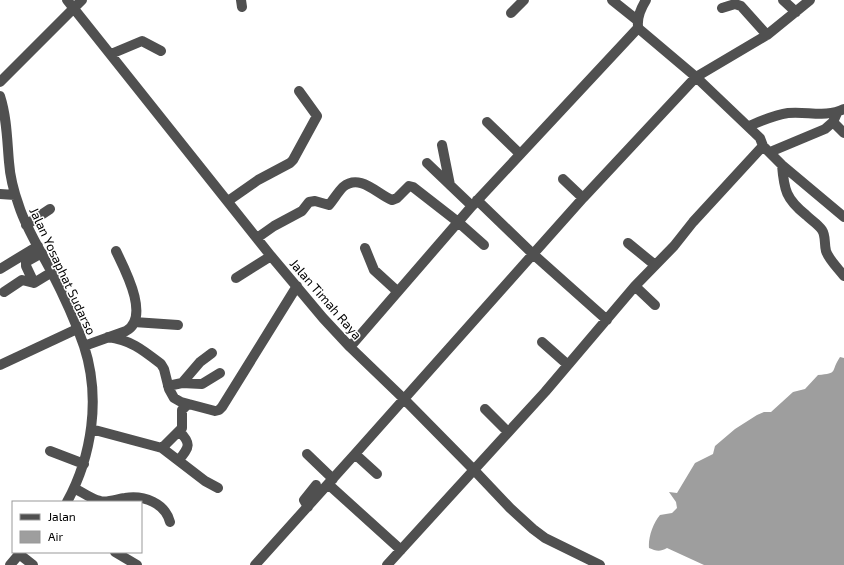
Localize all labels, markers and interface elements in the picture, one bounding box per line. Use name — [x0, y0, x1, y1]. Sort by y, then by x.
street label: Jalan Yosaphat Sudarso — [26, 205, 100, 337]
street label: Jalan Timah Raya — [287, 255, 365, 343]
legend — [12, 501, 142, 553]
text: Jalan — [48, 509, 76, 523]
text: Air — [48, 529, 63, 543]

